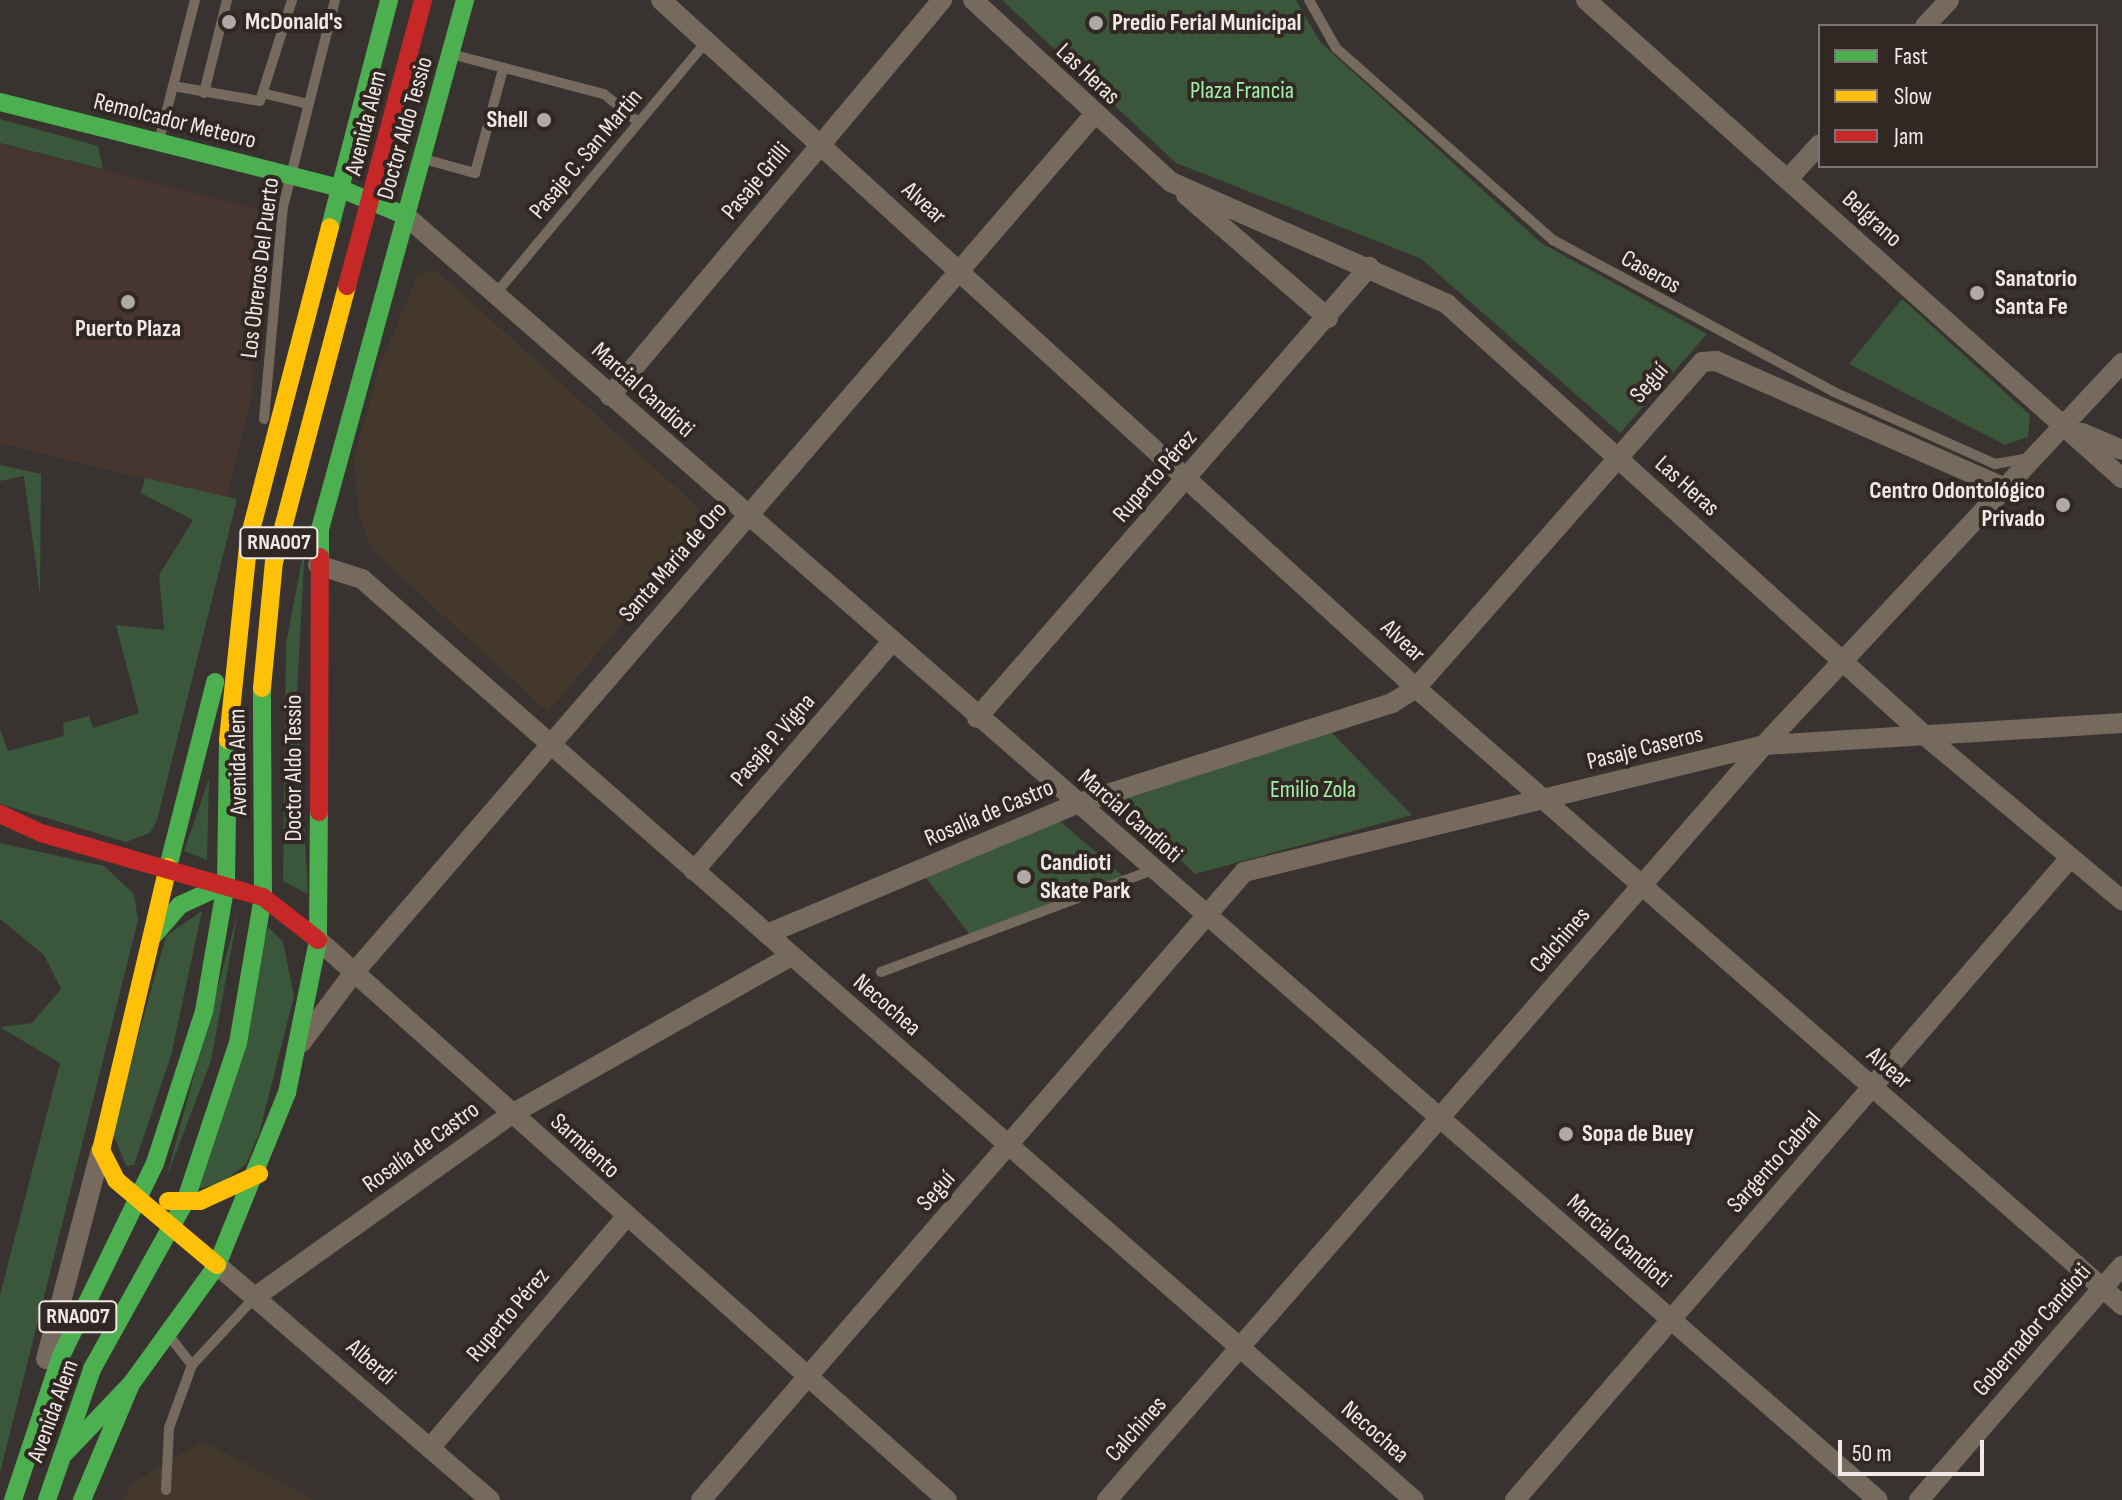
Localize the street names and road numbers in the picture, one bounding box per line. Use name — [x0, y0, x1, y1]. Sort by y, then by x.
street label: Las Heras — [1050, 37, 1126, 111]
street label: Doctor Aldo Tessio — [371, 53, 439, 203]
street label: Avenida Alem — [339, 68, 393, 178]
street label: Pasaje C. San Martin — [523, 83, 649, 225]
street label: Remolcador Meteoro — [91, 87, 259, 155]
street label: Pasaje Grilli — [715, 137, 797, 225]
street label: Los Obreros Del Puerto — [235, 176, 285, 360]
street label: Alvear — [896, 176, 952, 230]
street label: Belgrano — [1836, 185, 1908, 253]
street label: Caseros — [1616, 244, 1686, 300]
street label: Marcial Candioti — [586, 336, 700, 444]
street label: Seguí — [1624, 357, 1674, 409]
street label: Ruperto Pérez — [1107, 424, 1203, 528]
street label: Las Heras — [1649, 450, 1725, 522]
street label: Santa Maria de Oro — [613, 496, 733, 628]
road number: RNA007 — [239, 525, 319, 561]
street label: Alvear — [1375, 613, 1431, 669]
street label: Pasaje P. Vigna — [725, 688, 821, 792]
street label: Doctor Aldo Tessio — [280, 694, 308, 842]
street label: Avenida Alem — [223, 708, 253, 816]
street label: Pasaje Caseros — [1584, 720, 1706, 776]
street label: Marcial Candioti — [1072, 763, 1188, 869]
street label: Rosalía de Castro — [920, 773, 1058, 853]
street label: Calchines — [1524, 901, 1596, 979]
street label: Necochea — [847, 968, 927, 1042]
street label: Alvear — [1861, 1041, 1917, 1095]
street label: Rosalía de Castro — [357, 1095, 485, 1199]
street label: Sargento Cabral — [1721, 1105, 1827, 1219]
street label: Sarmiento — [544, 1107, 626, 1185]
street label: Seguí — [911, 1165, 961, 1217]
street label: Marcial Candioti — [1561, 1188, 1677, 1294]
street label: Gobernador Candioti — [1967, 1258, 2097, 1402]
street label: Ruperto Pérez — [461, 1262, 555, 1368]
road number: RNA007 — [38, 1299, 118, 1335]
street label: Alberdi — [341, 1333, 401, 1391]
street label: Avenida Alem — [21, 1356, 85, 1466]
street label: Calchines — [1099, 1390, 1173, 1468]
street label: Necochea — [1335, 1395, 1415, 1469]

